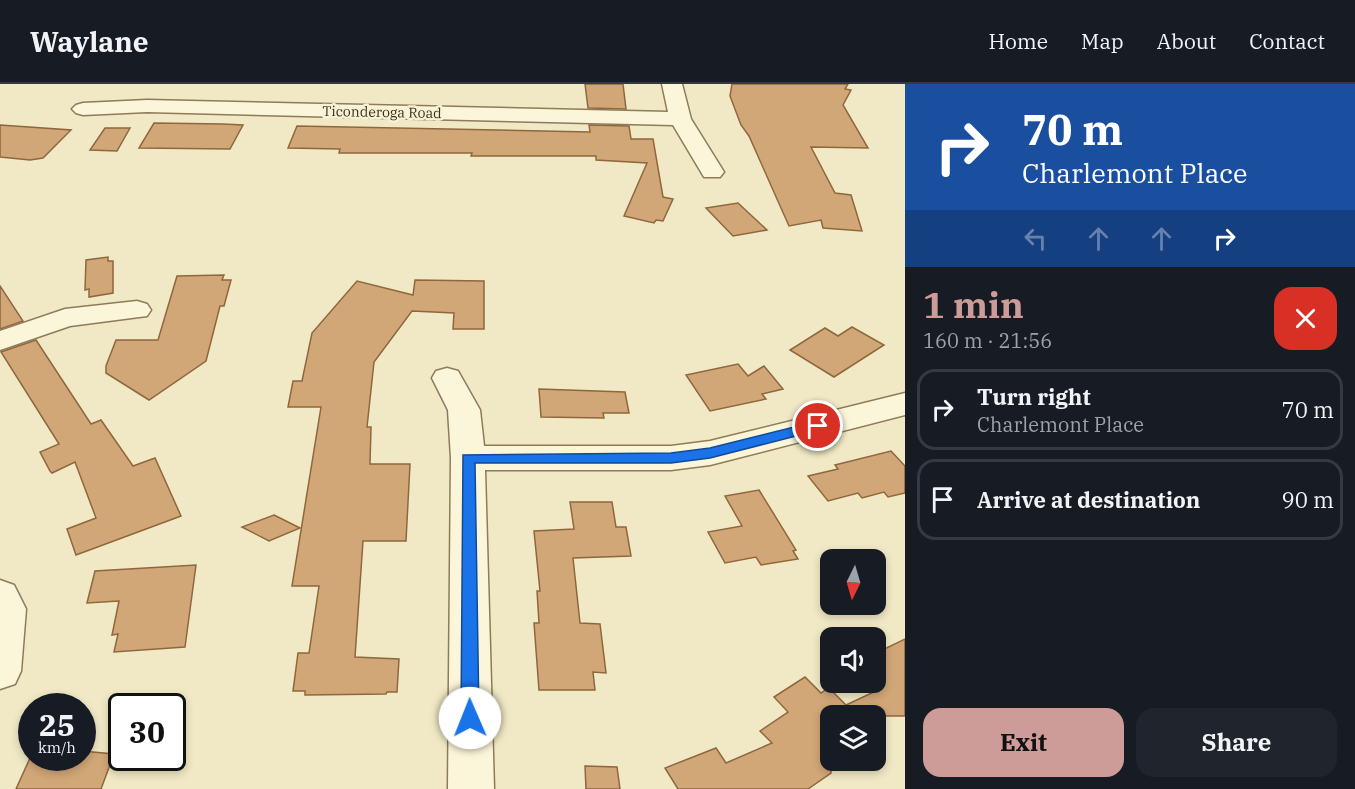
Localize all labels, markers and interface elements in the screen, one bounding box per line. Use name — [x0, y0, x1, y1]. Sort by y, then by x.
text: Waylane — [30, 23, 149, 60]
text: Home — [988, 27, 1048, 55]
text: Map — [1081, 27, 1124, 55]
text: About — [1157, 27, 1216, 55]
text: Contact — [1249, 27, 1325, 55]
street label: Ticonderoga Road — [322, 102, 442, 122]
text: 70 m — [1022, 102, 1123, 157]
icon: right — [923, 108, 1001, 186]
text: Charlemont Place — [1022, 155, 1248, 190]
icon: left — [1019, 222, 1052, 255]
icon: ahead — [1082, 222, 1115, 255]
icon: ahead — [1145, 222, 1178, 255]
icon: right — [1208, 222, 1241, 255]
text: 1 min — [923, 281, 1024, 328]
button: close — [1274, 287, 1337, 350]
text: 160 m · 21:56 — [923, 327, 1052, 354]
text: Turn right — [977, 382, 1091, 411]
icon: right — [926, 393, 959, 426]
text: 70 m — [1282, 395, 1334, 424]
pin — [792, 400, 843, 451]
icon: arrive — [801, 409, 834, 442]
text: Charlemont Place — [977, 411, 1144, 438]
icon: arrive — [926, 483, 959, 516]
text: Arrive at destination — [977, 485, 1200, 514]
text: 90 m — [1282, 485, 1334, 514]
north arrow — [820, 549, 886, 615]
map controls — [820, 549, 886, 771]
button: sound — [820, 627, 886, 693]
position arrow — [438, 686, 502, 750]
speed limit sign: 30 — [108, 693, 186, 771]
text: 25 — [39, 705, 75, 744]
button: layers — [820, 705, 886, 771]
button: Exit — [923, 708, 1124, 777]
button: Share — [1136, 708, 1337, 777]
text: km/h — [38, 738, 76, 757]

